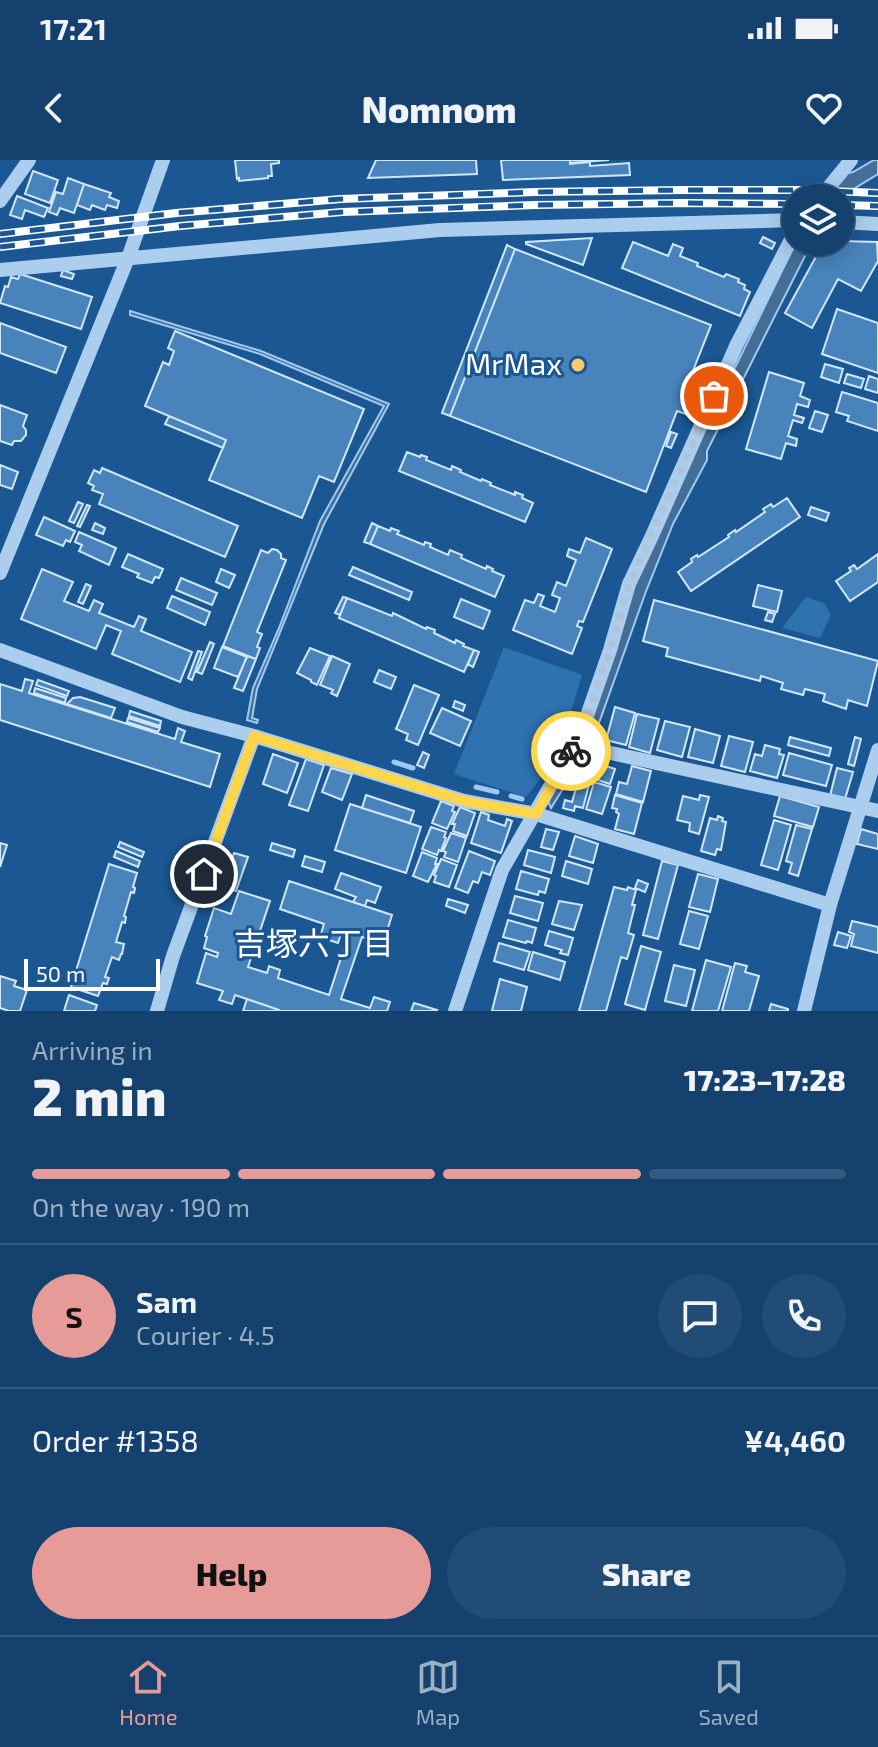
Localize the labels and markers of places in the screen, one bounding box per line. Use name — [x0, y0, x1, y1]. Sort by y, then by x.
place label: MrMax — [465, 345, 562, 381]
marker: MrMax — [569, 356, 587, 374]
pin — [680, 362, 748, 430]
pin — [170, 840, 238, 908]

